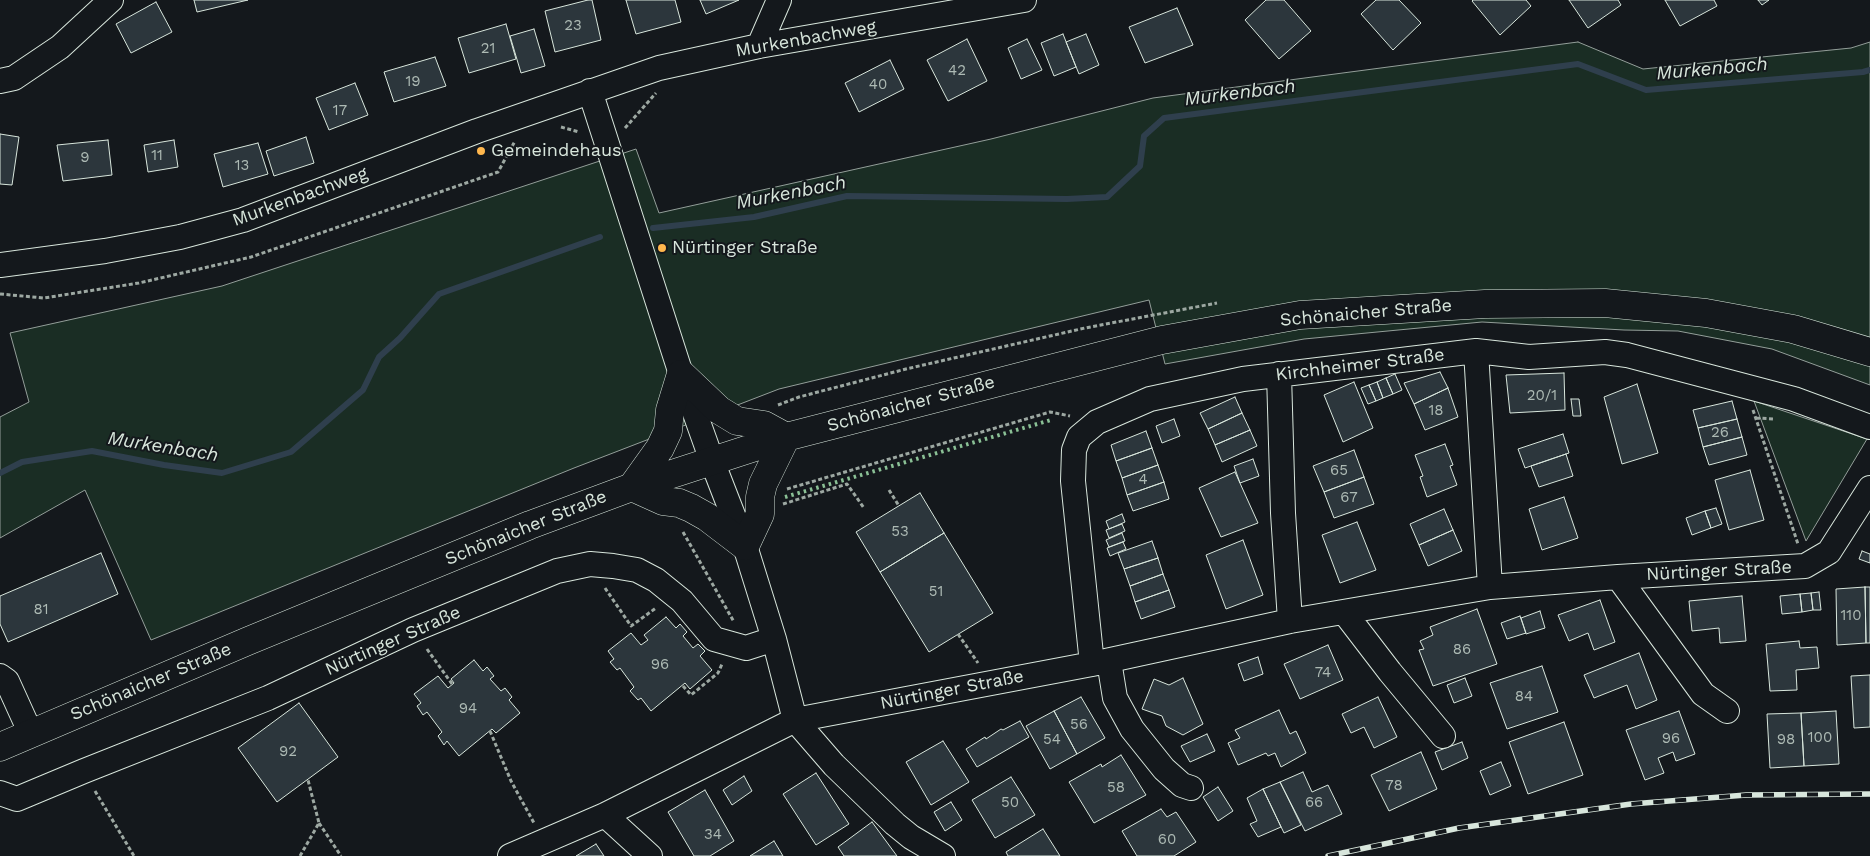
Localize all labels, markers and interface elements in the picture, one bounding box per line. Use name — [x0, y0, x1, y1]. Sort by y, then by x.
street label: Murkenbachweg — [734, 16, 878, 62]
house number: 23 — [564, 17, 582, 35]
house number: 21 — [481, 40, 495, 58]
water label: Murkenbach — [1655, 53, 1769, 85]
house number: 42 — [948, 62, 966, 80]
house number: 19 — [405, 73, 421, 91]
water label: Murkenbach — [1183, 75, 1297, 111]
house number: 40 — [869, 76, 887, 94]
house number: 17 — [333, 102, 347, 120]
place label: Gemeindehaus — [491, 140, 621, 162]
marker: Gemeindehaus — [475, 145, 487, 157]
house number: 11 — [151, 147, 163, 165]
house number: 9 — [80, 149, 90, 167]
house number: 13 — [235, 157, 249, 175]
street label: Murkenbachweg — [229, 163, 371, 231]
water label: Murkenbach — [734, 171, 848, 215]
place label: Nürtinger Straße — [672, 237, 818, 259]
marker: Nürtinger Straße — [656, 242, 668, 254]
street label: Schönaicher Straße — [1279, 295, 1453, 331]
street label: Kirchheimer Straße — [1274, 344, 1446, 386]
street label: Schönaicher Straße — [825, 371, 997, 437]
house number: 20/1 — [1527, 387, 1557, 405]
house number: 18 — [1428, 402, 1444, 420]
house number: 26 — [1711, 424, 1729, 442]
water label: Murkenbach — [106, 427, 220, 467]
house number: 65 — [1330, 462, 1348, 480]
house number: 4 — [1138, 471, 1148, 489]
street label: Schönaicher Straße — [442, 486, 610, 570]
house number: 67 — [1340, 489, 1358, 507]
house number: 53 — [891, 523, 909, 541]
street label: Nürtinger Straße — [1646, 556, 1792, 586]
house number: 51 — [929, 583, 943, 601]
house number: 81 — [33, 601, 49, 619]
street label: Nürtinger Straße — [322, 601, 464, 681]
house number: 110 — [1840, 607, 1862, 625]
street label: Schönaicher Straße — [67, 638, 235, 726]
house number: 86 — [1453, 641, 1471, 659]
house number: 96 — [651, 656, 669, 674]
house number: 74 — [1315, 664, 1331, 682]
street label: Nürtinger Straße — [878, 665, 1026, 715]
house number: 84 — [1515, 688, 1533, 706]
house number: 94 — [459, 700, 477, 718]
house number: 56 — [1070, 716, 1088, 734]
house number: 100 — [1808, 729, 1832, 747]
house number: 96 — [1662, 730, 1680, 748]
house number: 54 — [1043, 731, 1061, 749]
house number: 98 — [1777, 731, 1795, 749]
house number: 92 — [279, 743, 297, 761]
house number: 78 — [1385, 777, 1403, 795]
house number: 58 — [1107, 779, 1125, 797]
house number: 50 — [1001, 794, 1019, 812]
house number: 66 — [1305, 794, 1323, 812]
house number: 34 — [704, 826, 722, 844]
house number: 60 — [1158, 831, 1176, 849]

